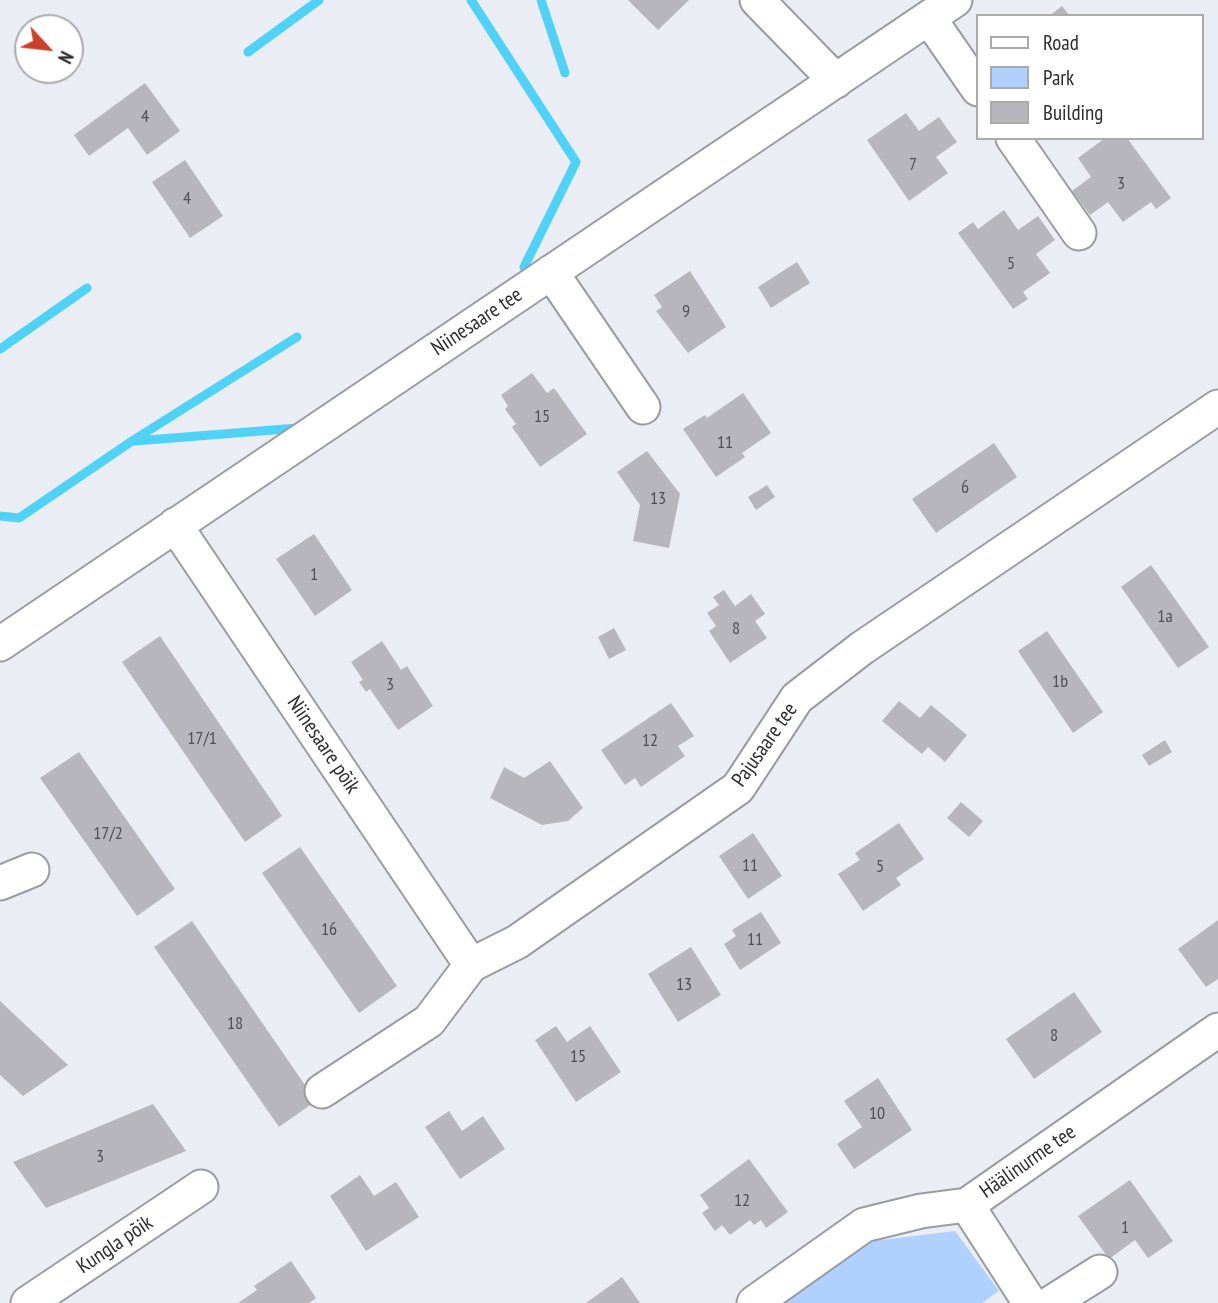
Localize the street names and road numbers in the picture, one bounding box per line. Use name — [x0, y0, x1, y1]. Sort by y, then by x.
street label: Niinesaare tee — [427, 283, 527, 361]
street label: Niinesaare põik — [281, 692, 365, 798]
street label: Pajusaare tee — [727, 698, 803, 792]
street label: Häälinurme tee — [975, 1120, 1081, 1204]
street label: Kungla põik — [72, 1211, 158, 1279]

